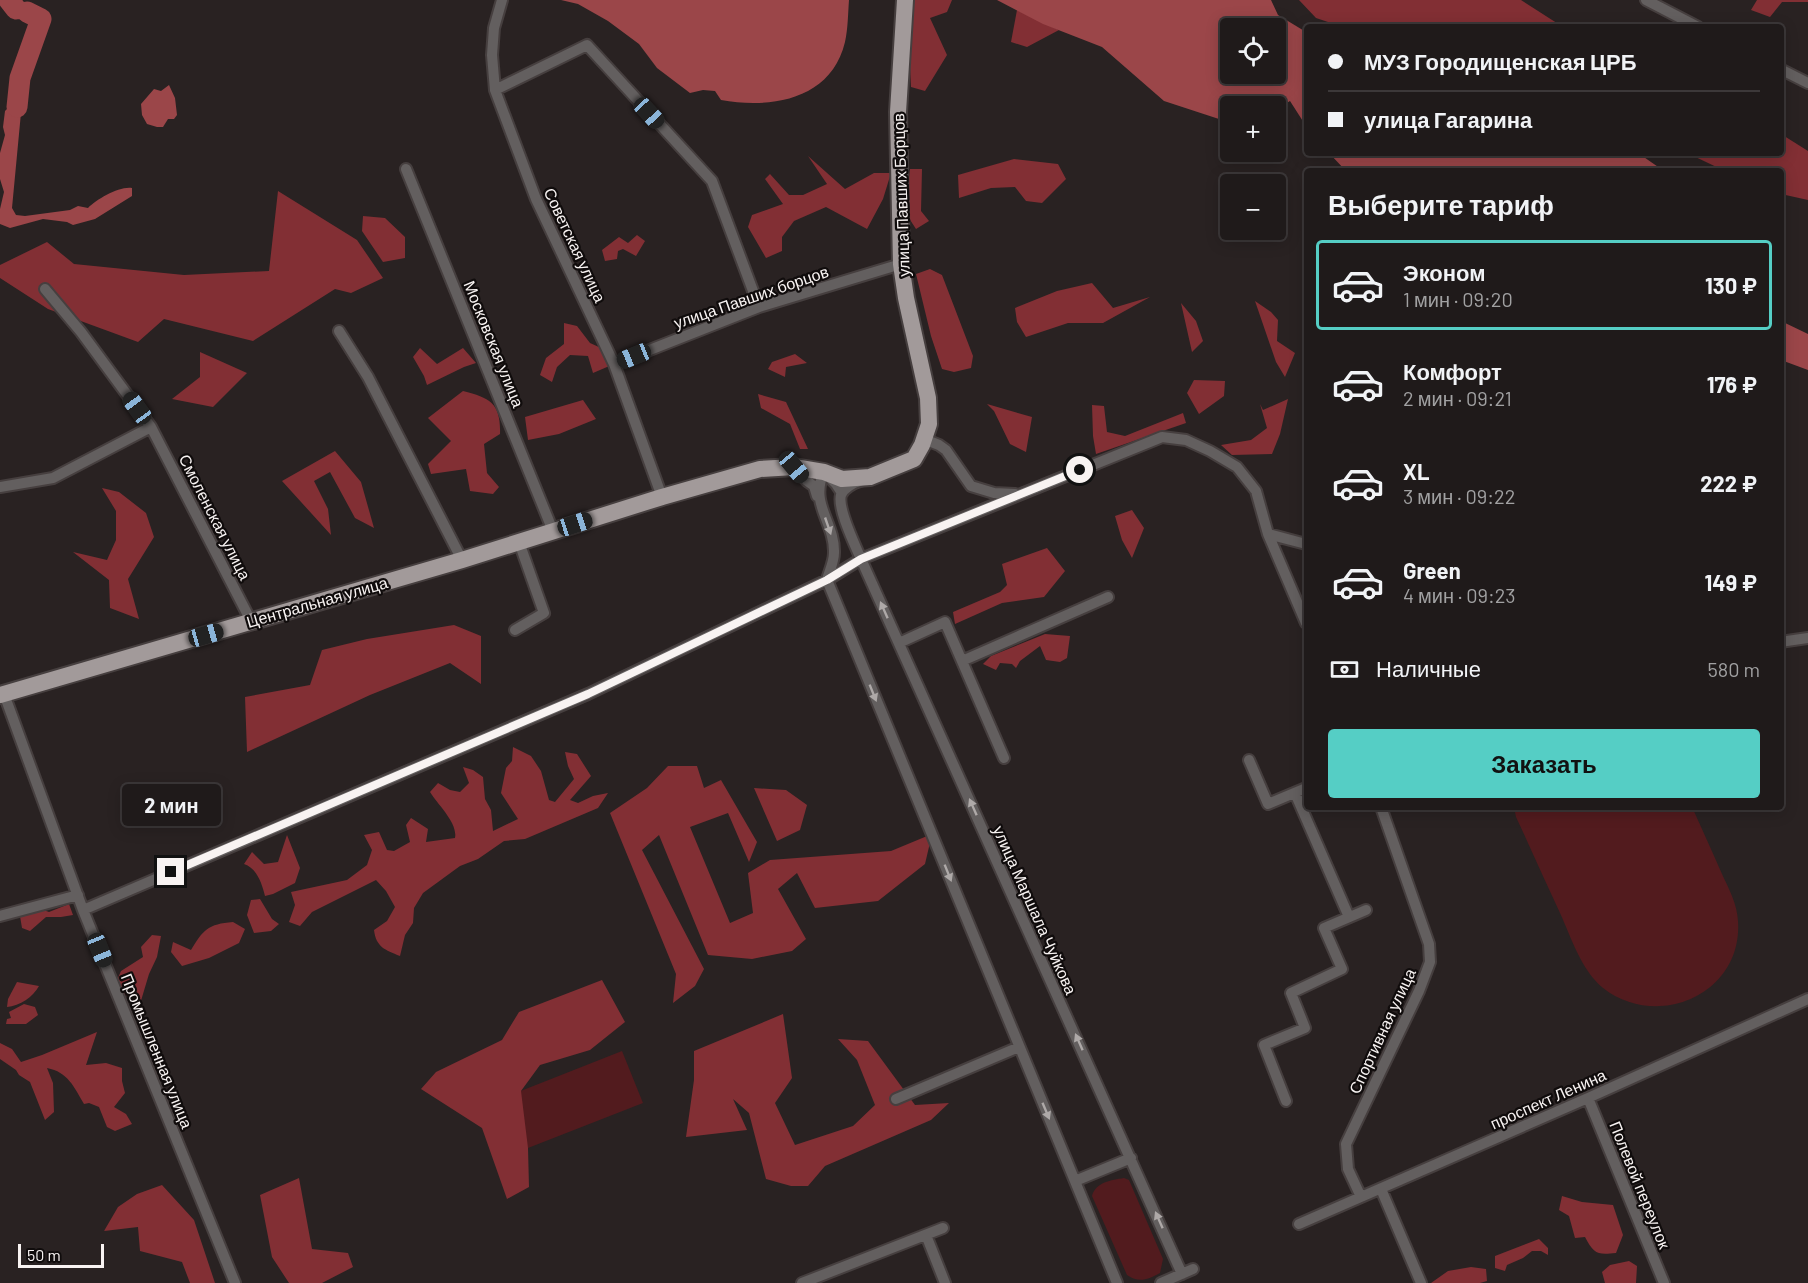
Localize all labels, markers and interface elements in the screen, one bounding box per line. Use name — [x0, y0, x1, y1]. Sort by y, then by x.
map controls — [1220, 18, 1286, 240]
button: locate — [1220, 18, 1286, 84]
text: МУЗ Городищенская ЦРБ — [1364, 48, 1636, 74]
car — [630, 94, 668, 132]
button: + — [1220, 96, 1286, 162]
text: улица Гагарина — [1364, 106, 1532, 132]
street label: улица Павших Борцов — [888, 113, 913, 277]
button: − — [1220, 174, 1286, 240]
street label: Советская улица — [541, 184, 610, 305]
text: Выберите тариф — [1328, 188, 1554, 220]
icon: car — [1331, 258, 1385, 312]
text: Эконом — [1403, 259, 1486, 285]
street label: улица Павших борцов — [671, 261, 831, 332]
text: 130 ₽ — [1705, 272, 1757, 298]
street label: Московская улица — [460, 278, 529, 410]
text: 1 мин · 09:20 — [1403, 287, 1513, 311]
car — [614, 341, 654, 371]
icon: car — [1331, 357, 1385, 411]
text: Комфорт — [1403, 358, 1502, 384]
text: 176 ₽ — [1707, 371, 1757, 397]
text: 2 мин · 09:21 — [1403, 386, 1512, 410]
car — [119, 388, 155, 428]
car — [776, 447, 812, 487]
street label: Смоленская улица — [176, 451, 255, 583]
route start — [1066, 456, 1093, 483]
icon: car — [1331, 456, 1385, 510]
text: XL — [1403, 458, 1429, 484]
text: 222 ₽ — [1700, 470, 1757, 496]
text: 3 мин · 09:22 — [1403, 484, 1515, 508]
car — [555, 510, 595, 538]
one-way arrow — [823, 517, 833, 535]
icon: car — [1331, 555, 1385, 609]
text: Green — [1403, 557, 1461, 583]
text: 149 ₽ — [1704, 569, 1757, 595]
street label: Центральная улица — [244, 572, 390, 631]
text: 4 мин · 09:23 — [1403, 583, 1516, 607]
one-way arrow — [879, 602, 888, 619]
car — [186, 621, 226, 649]
icon: cash — [1328, 653, 1361, 686]
text: Наличные — [1376, 655, 1481, 681]
text: 580 m — [1707, 657, 1760, 681]
one-way arrow — [868, 684, 878, 702]
button: Заказать — [1328, 729, 1760, 798]
callout: 2 мин — [122, 785, 220, 827]
text: 2 мин — [144, 793, 199, 817]
one-way arrow — [967, 798, 977, 816]
street label: улица Маршала Чуйкова — [990, 823, 1081, 997]
route end — [157, 858, 184, 885]
one-way arrow — [944, 864, 953, 882]
car — [85, 930, 115, 970]
street label: Спортивная улица — [1344, 965, 1419, 1096]
street label: Промышленная улица — [118, 971, 197, 1131]
one-way arrow — [1074, 1034, 1083, 1051]
street label: проспект Ленина — [1487, 1064, 1609, 1133]
one-way arrow — [1041, 1103, 1051, 1121]
street label: Полевой переулок — [1606, 1118, 1675, 1252]
one-way arrow — [1153, 1211, 1163, 1229]
scale bar — [18, 1241, 104, 1268]
text: 50 m — [27, 1245, 61, 1264]

